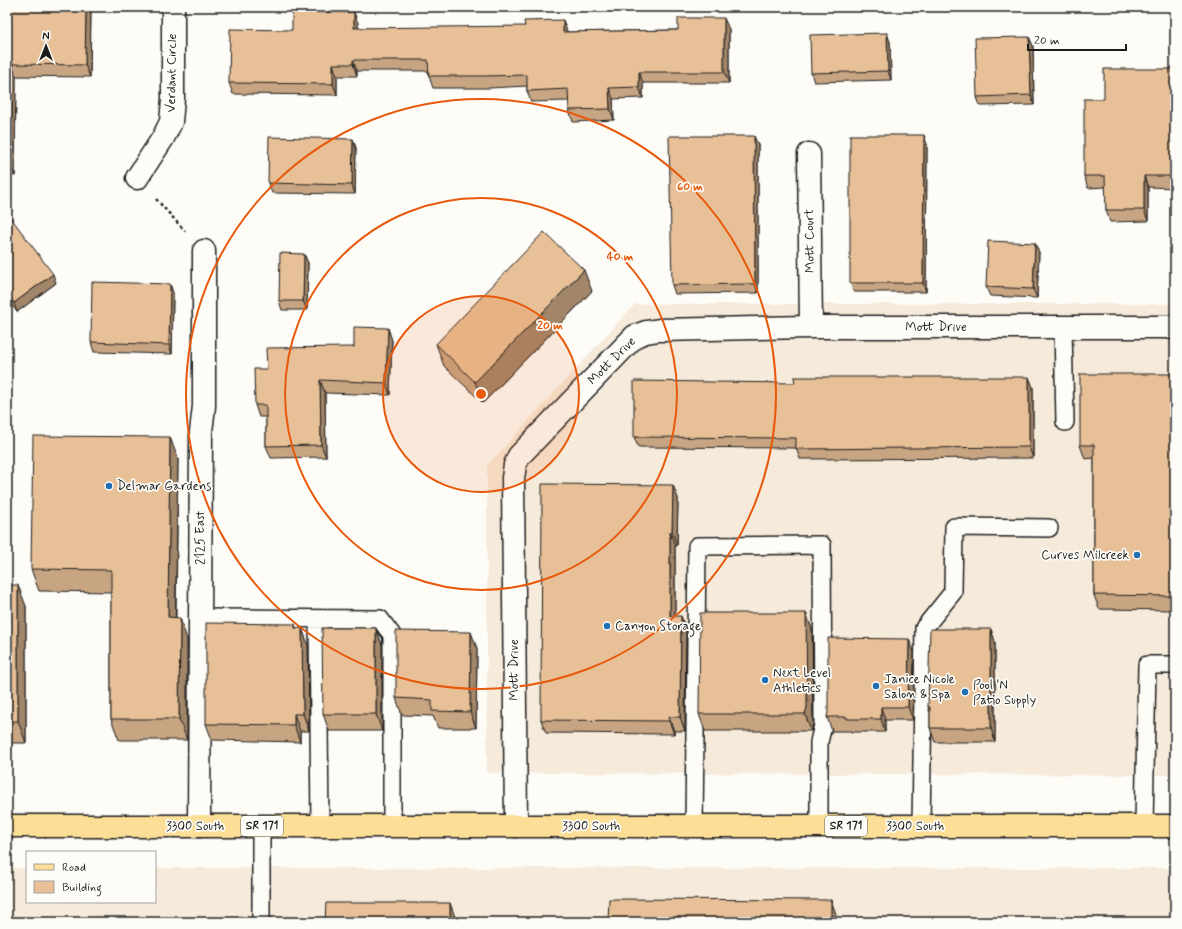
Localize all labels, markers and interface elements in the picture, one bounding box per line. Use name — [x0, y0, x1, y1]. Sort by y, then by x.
north arrow — [26, 26, 66, 66]
scale bar — [1028, 26, 1126, 52]
text: N — [42, 30, 50, 44]
street label: Verdant Circle — [163, 33, 181, 113]
text: 20 m — [1034, 33, 1060, 49]
text: 60 m — [677, 179, 703, 195]
street label: Mott Court — [801, 209, 819, 273]
text: 40 m — [607, 249, 634, 265]
text: 20 m — [537, 318, 563, 334]
street label: Mott Drive — [905, 319, 967, 336]
street label: Mott Drive — [584, 333, 640, 389]
centre of rings — [474, 387, 488, 401]
place label: Delmar Gardens — [117, 478, 211, 495]
marker: Delmar Gardens — [104, 481, 114, 491]
street label: 2125 East — [192, 511, 209, 565]
place label: Curves Milcreek — [1041, 547, 1130, 564]
marker: Curves Milcreek — [1132, 550, 1142, 560]
place label: Canyon Storage — [615, 618, 701, 637]
marker: Canyon Storage — [602, 621, 612, 631]
street label: Mott Drive — [506, 639, 523, 701]
place label: Next Level Athletics — [773, 665, 831, 697]
place label: Janice Nicole Salon & Spa — [884, 671, 955, 703]
marker: Next Level Athletics — [760, 675, 770, 685]
place label: Pool 'N Patio Supply — [973, 677, 1037, 709]
marker: Janice Nicole Salon & Spa — [871, 681, 881, 691]
marker: Pool 'N Patio Supply — [960, 687, 970, 697]
road number: SR 171 — [241, 816, 283, 836]
road number: SR 171 — [825, 816, 867, 836]
street label: 3300 South — [166, 818, 224, 835]
street label: 3300 South — [562, 818, 620, 835]
street label: 3300 South — [886, 818, 944, 835]
legend — [26, 851, 156, 903]
text: Road — [62, 860, 86, 876]
text: Building — [62, 880, 102, 897]

